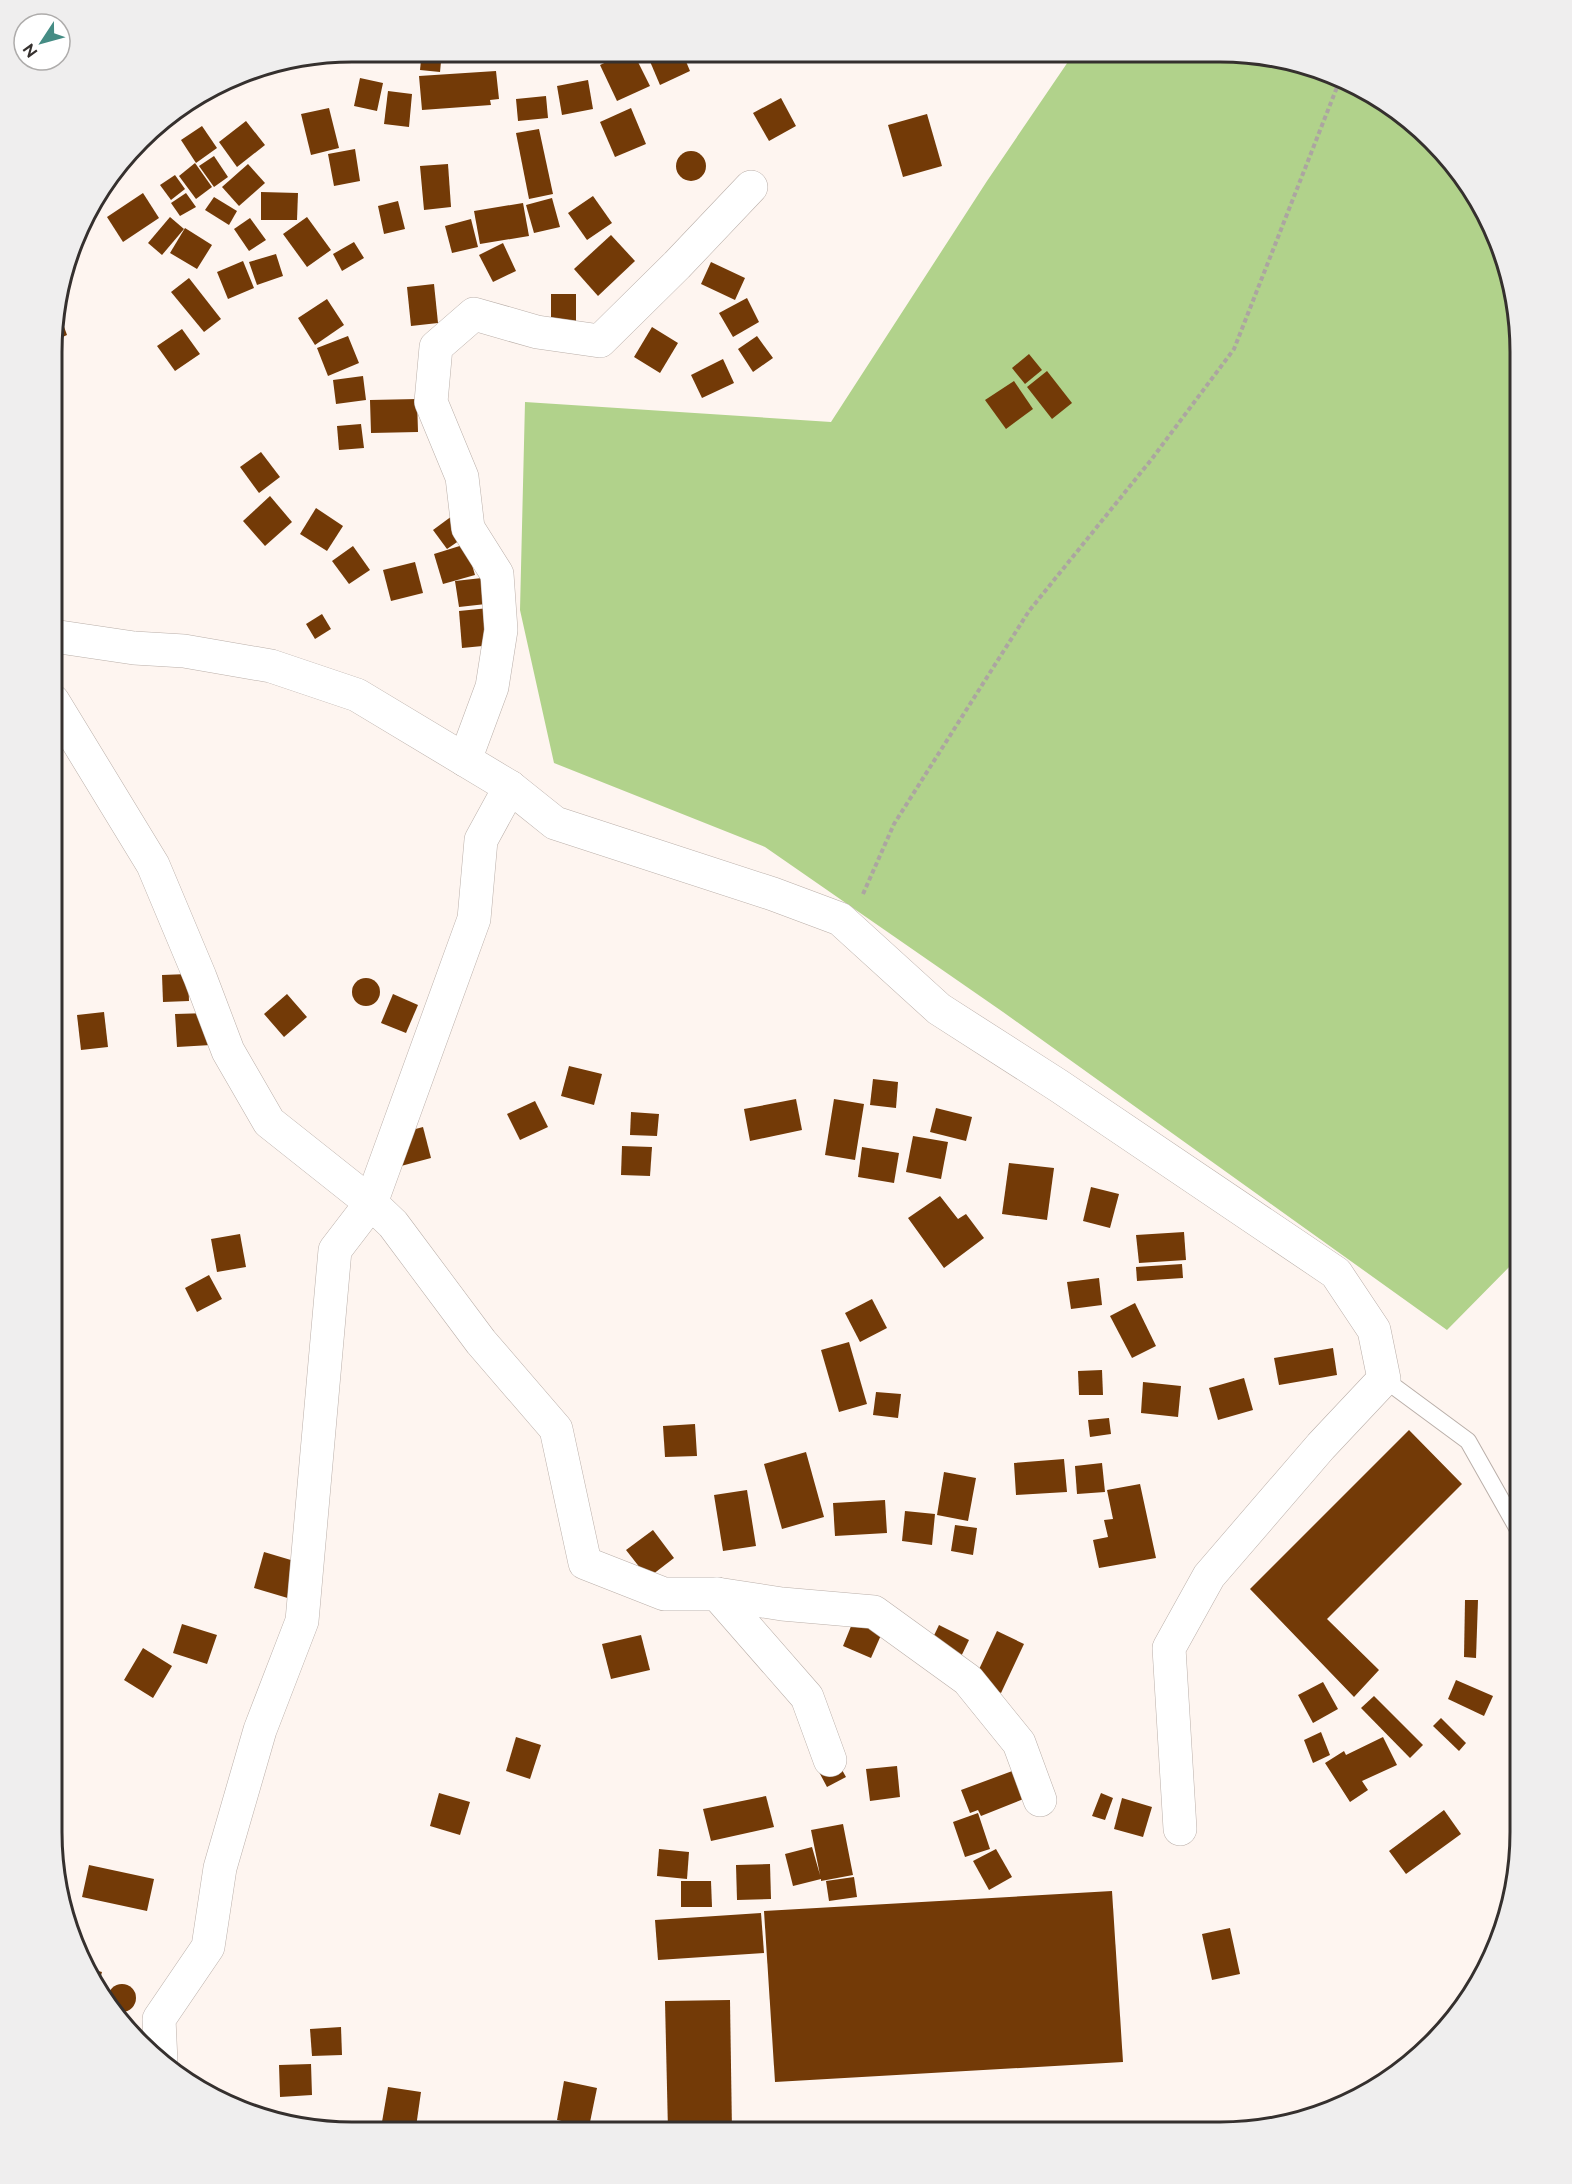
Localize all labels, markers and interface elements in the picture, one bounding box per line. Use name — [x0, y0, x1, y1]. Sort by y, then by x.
north arrow — [12, 12, 72, 72]
text: N — [19, 40, 42, 61]

